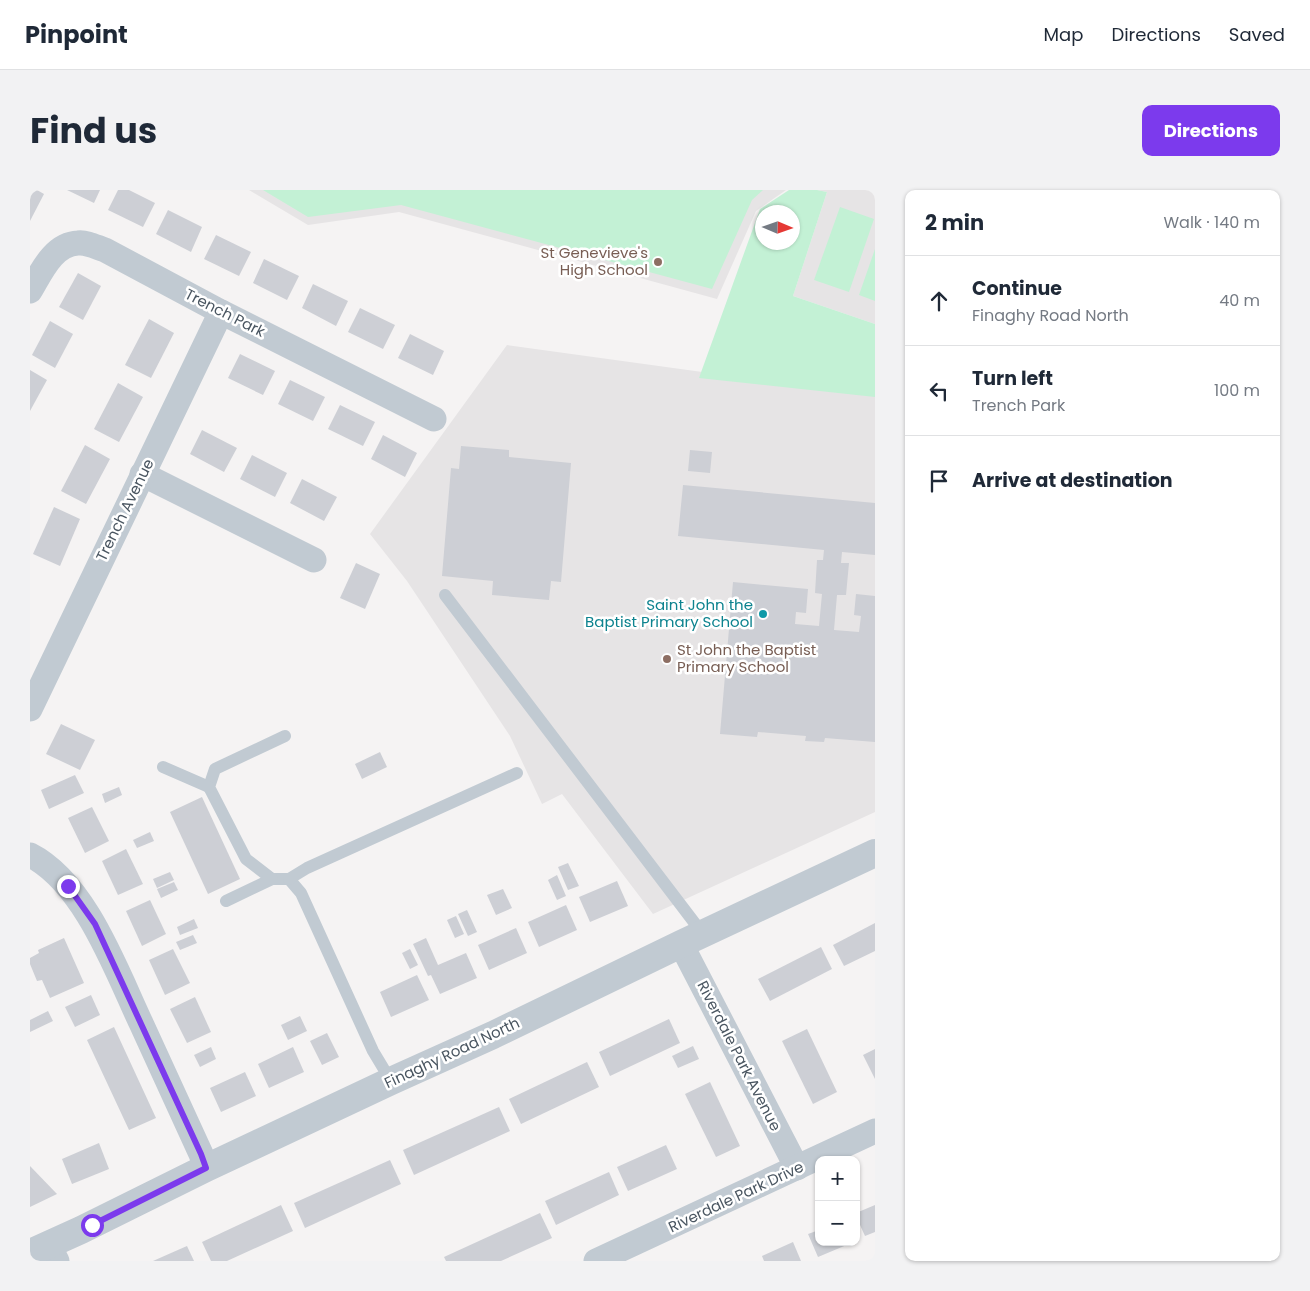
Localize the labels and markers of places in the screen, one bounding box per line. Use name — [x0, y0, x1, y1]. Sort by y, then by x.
place label: St Genevieve's High School — [541, 242, 648, 280]
marker: St Genevieve's High School — [652, 256, 664, 268]
place label: Saint John the Baptist Primary School — [585, 594, 753, 632]
marker: Saint John the Baptist Primary School — [757, 608, 769, 620]
place label: St John the Baptist Primary School — [677, 639, 816, 677]
marker: St John the Baptist Primary School — [661, 653, 673, 665]

